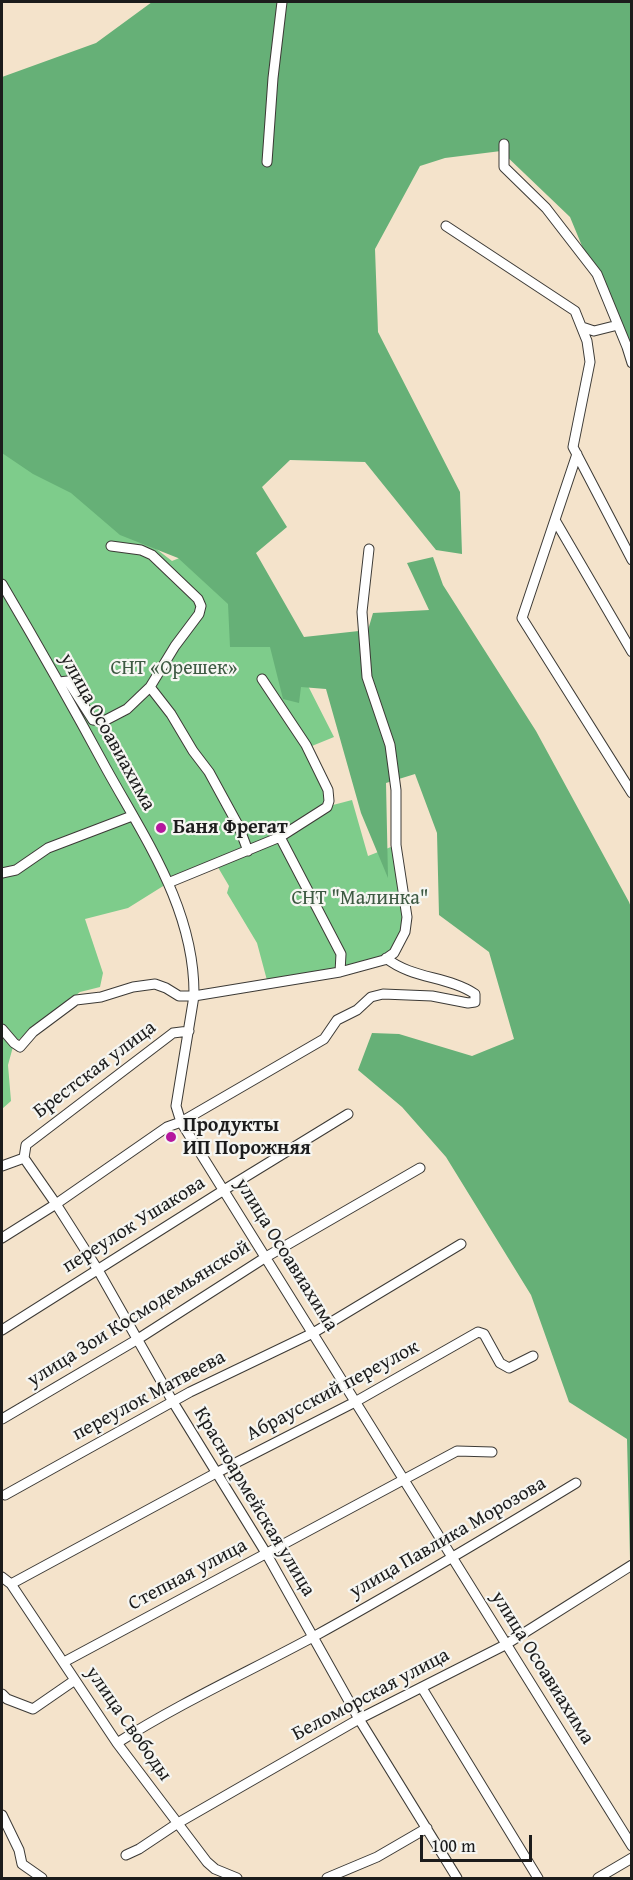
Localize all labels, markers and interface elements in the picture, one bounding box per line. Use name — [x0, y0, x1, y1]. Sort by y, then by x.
street label: улица Осоавиахима — [54, 649, 160, 815]
park label: СНТ «Орешек» — [111, 657, 237, 681]
place label: Баня Фрегат — [173, 816, 288, 840]
marker: Баня Фрегат — [154, 821, 168, 835]
park label: СНТ "Малинка" — [291, 887, 429, 911]
street label: Брестская улица — [29, 1016, 161, 1124]
place label: Продукты ИП Порожняя — [183, 1114, 311, 1161]
marker: Продукты ИП Порожняя — [164, 1130, 178, 1144]
street label: переулок Ушакова — [58, 1171, 210, 1279]
street label: улица Осоавиахима — [229, 1174, 343, 1336]
street label: улица Зои Космодемьянской — [23, 1235, 255, 1393]
street label: Абраусский переулок — [243, 1335, 423, 1447]
street label: переулок Матвеева — [68, 1346, 230, 1446]
street label: Красноармейская улица — [188, 1403, 320, 1601]
street label: улица Павлика Морозова — [345, 1472, 551, 1604]
street label: Степная улица — [125, 1534, 251, 1616]
street label: улица Осоавиахима — [485, 1587, 599, 1749]
street label: Беломорская улица — [288, 1643, 454, 1747]
street label: улица Свободы — [80, 1662, 176, 1786]
scale bar — [423, 1823, 536, 1861]
text: 100 m — [431, 1832, 476, 1859]

